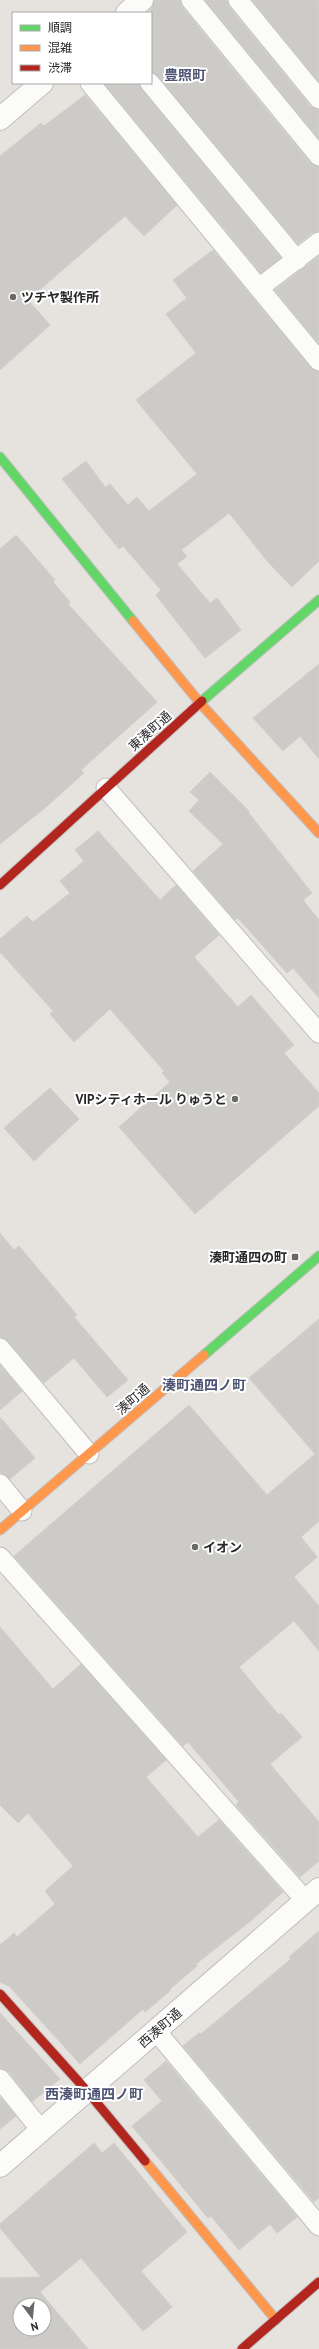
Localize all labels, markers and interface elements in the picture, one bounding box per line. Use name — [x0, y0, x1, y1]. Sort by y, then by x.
legend — [12, 12, 152, 84]
text: 順調 — [48, 20, 72, 35]
text: 混雑 — [48, 40, 72, 55]
text: 渋滞 — [48, 60, 72, 75]
district label: 豊照町 — [164, 66, 206, 84]
place label: ツチヤ製作所 — [21, 289, 99, 306]
marker: ツチヤ製作所 — [8, 292, 18, 302]
street label: 東湊町通 — [125, 707, 175, 755]
place label: VIPシティホール りゅうと — [75, 1091, 227, 1108]
marker: VIPシティホール りゅうと — [230, 1094, 240, 1104]
place label: 湊町通四の町 — [209, 1249, 287, 1266]
marker: 湊町通四の町 — [290, 1252, 300, 1262]
district label: 湊町通四ノ町 — [162, 1376, 246, 1394]
street label: 湊町通 — [113, 1380, 153, 1418]
place label: イオン — [203, 1539, 242, 1556]
marker: イオン — [190, 1542, 200, 1552]
street label: 西湊町通 — [135, 2005, 185, 2051]
district label: 西湊町通四ノ町 — [45, 2085, 143, 2103]
north arrow — [12, 2297, 52, 2337]
text: N — [29, 2319, 40, 2334]

